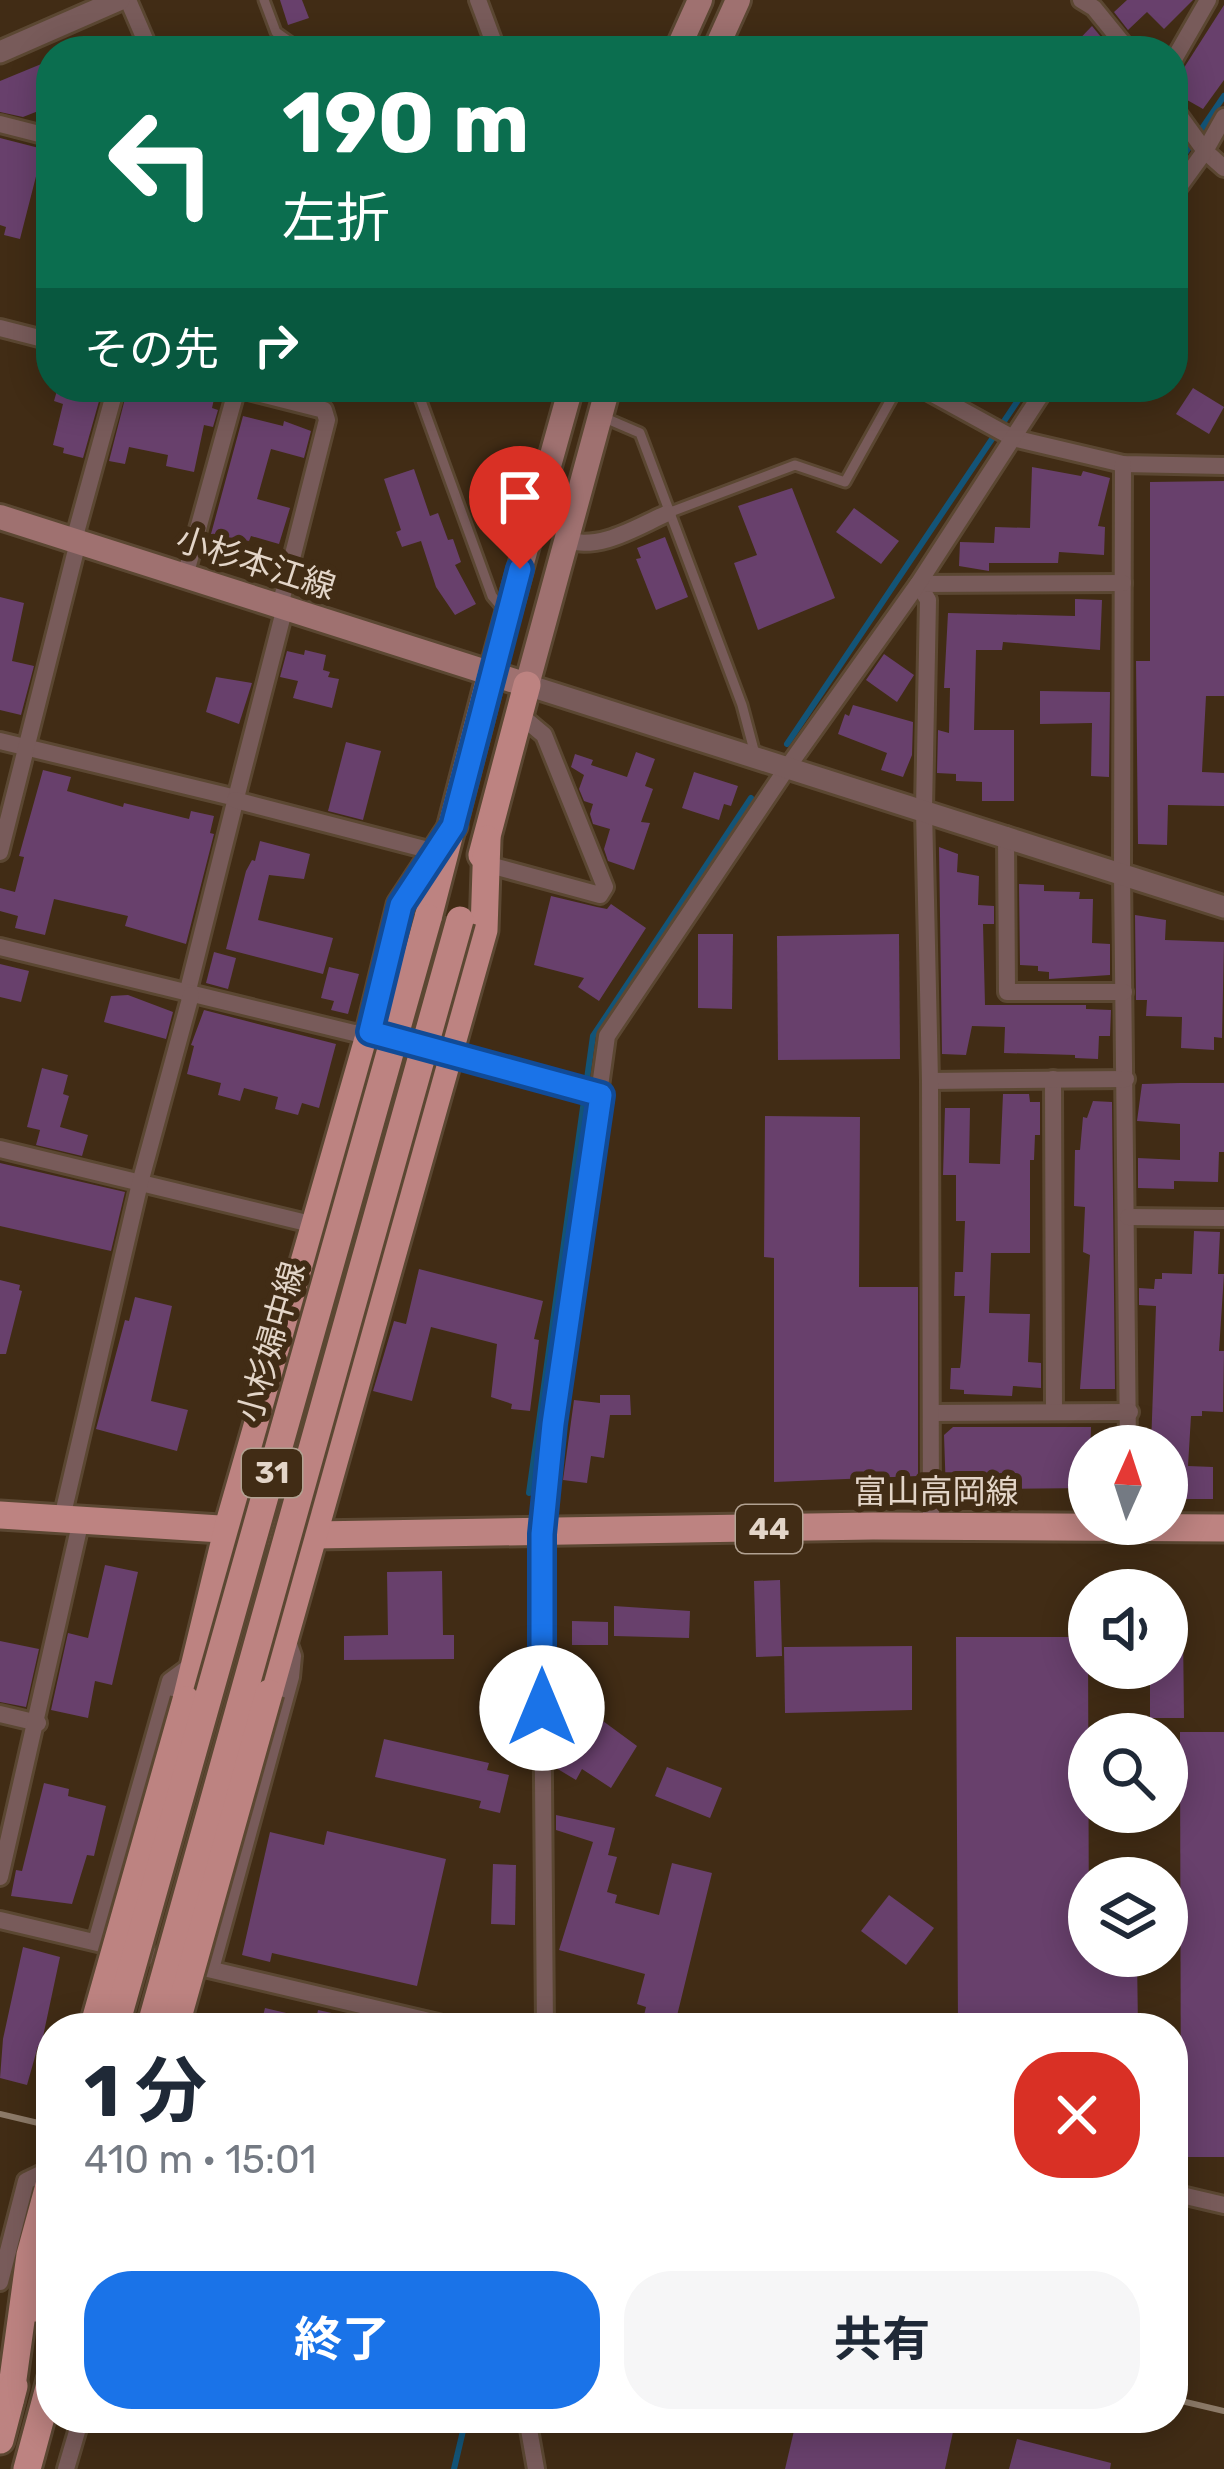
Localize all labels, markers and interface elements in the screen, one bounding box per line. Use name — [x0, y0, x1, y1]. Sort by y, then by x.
text: 190 m — [282, 73, 530, 173]
icon: left — [84, 84, 240, 240]
text: 左折 — [282, 187, 390, 251]
icon: right — [243, 312, 309, 378]
text: その先 — [84, 323, 219, 376]
pin — [469, 446, 571, 569]
icon: arrive — [487, 464, 553, 530]
street label: 小杉本江線 — [172, 519, 340, 607]
street label: 小杉婦中線 — [230, 1257, 312, 1427]
north arrow — [1068, 1425, 1188, 1545]
map controls — [1068, 1425, 1188, 1977]
road number: 31 — [242, 1449, 302, 1497]
street label: 富山高岡線 — [854, 1472, 1019, 1511]
road number: 44 — [736, 1505, 802, 1553]
button: sound — [1068, 1569, 1188, 1689]
position arrow — [479, 1645, 605, 1771]
button: search — [1068, 1713, 1188, 1833]
button: layers — [1068, 1857, 1188, 1977]
text: 1 分 — [84, 2049, 207, 2134]
button: close — [1014, 2052, 1140, 2178]
text: 410 m · 15:01 — [84, 2137, 316, 2183]
button: 終了 — [84, 2271, 600, 2409]
button: 共有 — [624, 2271, 1140, 2409]

